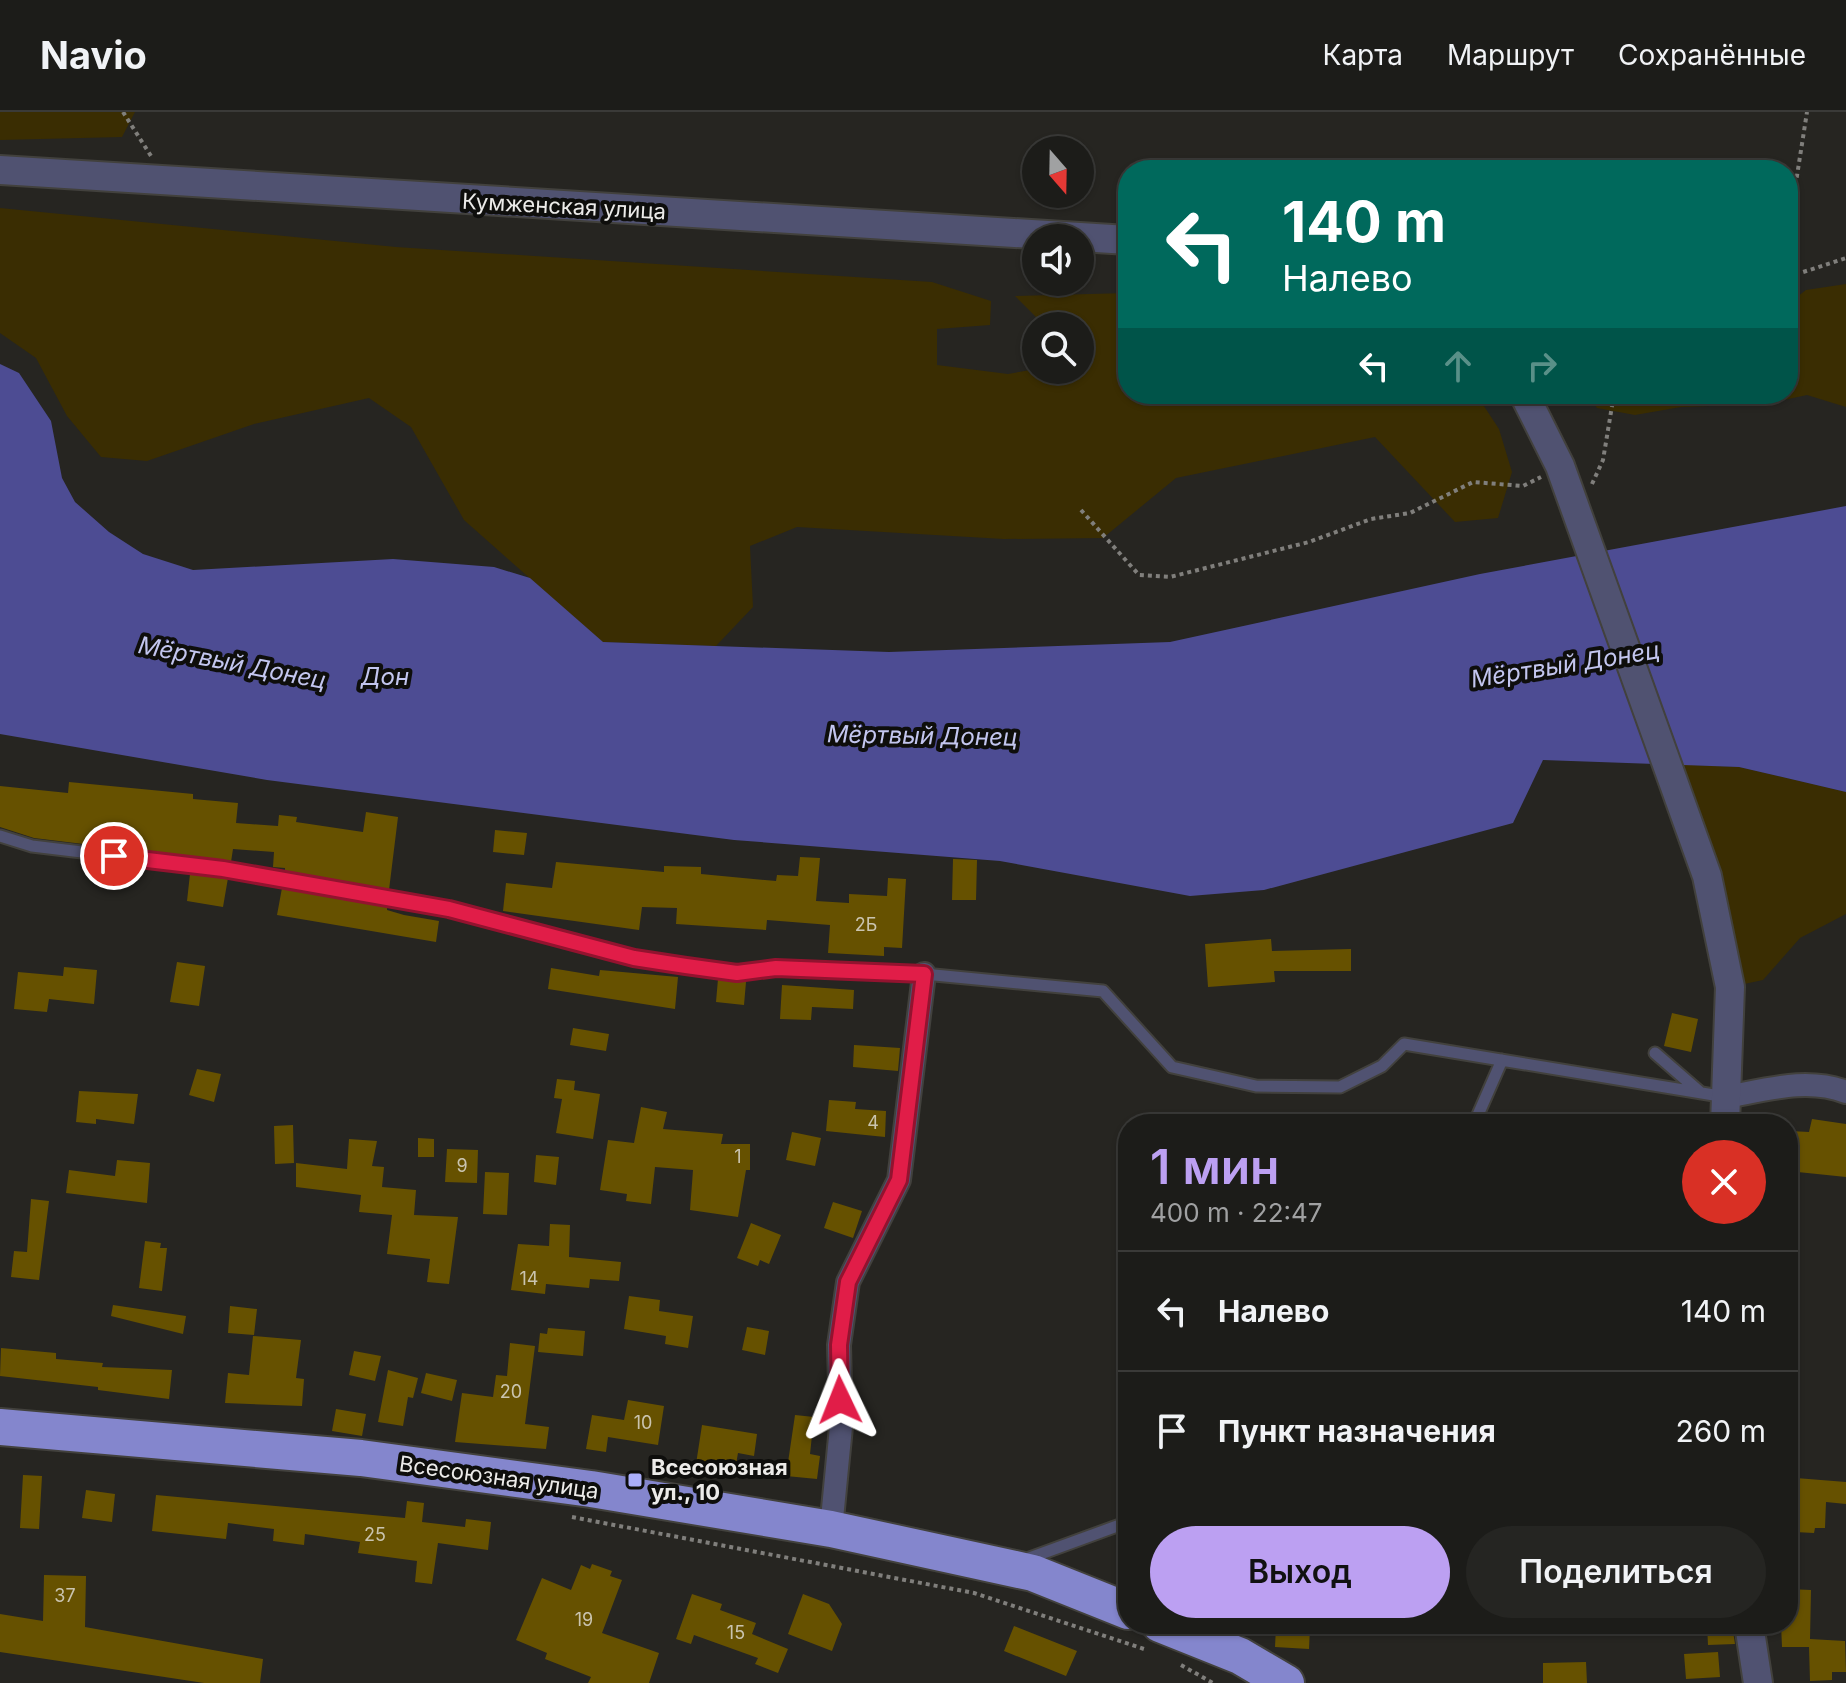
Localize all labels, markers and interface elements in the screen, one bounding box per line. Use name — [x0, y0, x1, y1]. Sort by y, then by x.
text: Navio — [40, 32, 147, 78]
text: Карта — [1323, 38, 1403, 72]
text: Маршрут — [1447, 38, 1574, 72]
text: Сохранённые — [1618, 38, 1806, 72]
north arrow — [1022, 136, 1094, 208]
map controls — [1022, 136, 1094, 384]
street label: Кумженская улица — [461, 188, 667, 224]
text: 140 m — [1282, 188, 1446, 256]
icon: left — [1150, 192, 1254, 296]
button: sound — [1022, 224, 1094, 296]
text: Налево — [1282, 256, 1413, 300]
button: search — [1022, 312, 1094, 384]
icon: left — [1352, 344, 1396, 388]
icon: ahead — [1436, 344, 1480, 388]
icon: right — [1520, 344, 1564, 388]
water label: Мёртвый Донец — [136, 630, 328, 695]
water label: Мёртвый Донец — [1469, 635, 1661, 694]
water label: Дон — [360, 662, 409, 691]
water label: Мёртвый Донец — [827, 719, 1017, 752]
pin — [80, 822, 148, 890]
icon: arrive — [92, 834, 136, 878]
house number: 2Б — [855, 914, 877, 935]
house number: 4 — [867, 1112, 879, 1133]
text: 1 мин — [1150, 1137, 1279, 1196]
button: close — [1682, 1140, 1766, 1224]
house number: 1 — [734, 1146, 742, 1167]
house number: 9 — [456, 1155, 468, 1176]
text: 400 m · 22:47 — [1150, 1197, 1323, 1228]
house number: 14 — [520, 1268, 538, 1289]
icon: left — [1150, 1289, 1194, 1333]
text: Налево — [1218, 1293, 1330, 1329]
text: 140 m — [1681, 1293, 1766, 1329]
position arrow — [798, 1358, 882, 1442]
house number: 20 — [500, 1381, 522, 1402]
icon: arrive — [1150, 1409, 1194, 1453]
house number: 10 — [634, 1412, 652, 1433]
text: Пункт назначения — [1218, 1413, 1496, 1449]
text: 260 m — [1675, 1413, 1766, 1449]
street label: Всесоюзная улица — [398, 1450, 600, 1504]
place label: Всесоюзная ул., 10 — [651, 1454, 788, 1505]
marker: Всесоюзная ул., 10 — [626, 1471, 644, 1489]
house number: 25 — [364, 1524, 386, 1545]
button: Выход — [1150, 1526, 1450, 1618]
button: Поделиться — [1466, 1526, 1766, 1618]
house number: 37 — [54, 1585, 76, 1606]
house number: 19 — [575, 1609, 593, 1630]
house number: 15 — [727, 1622, 745, 1643]

